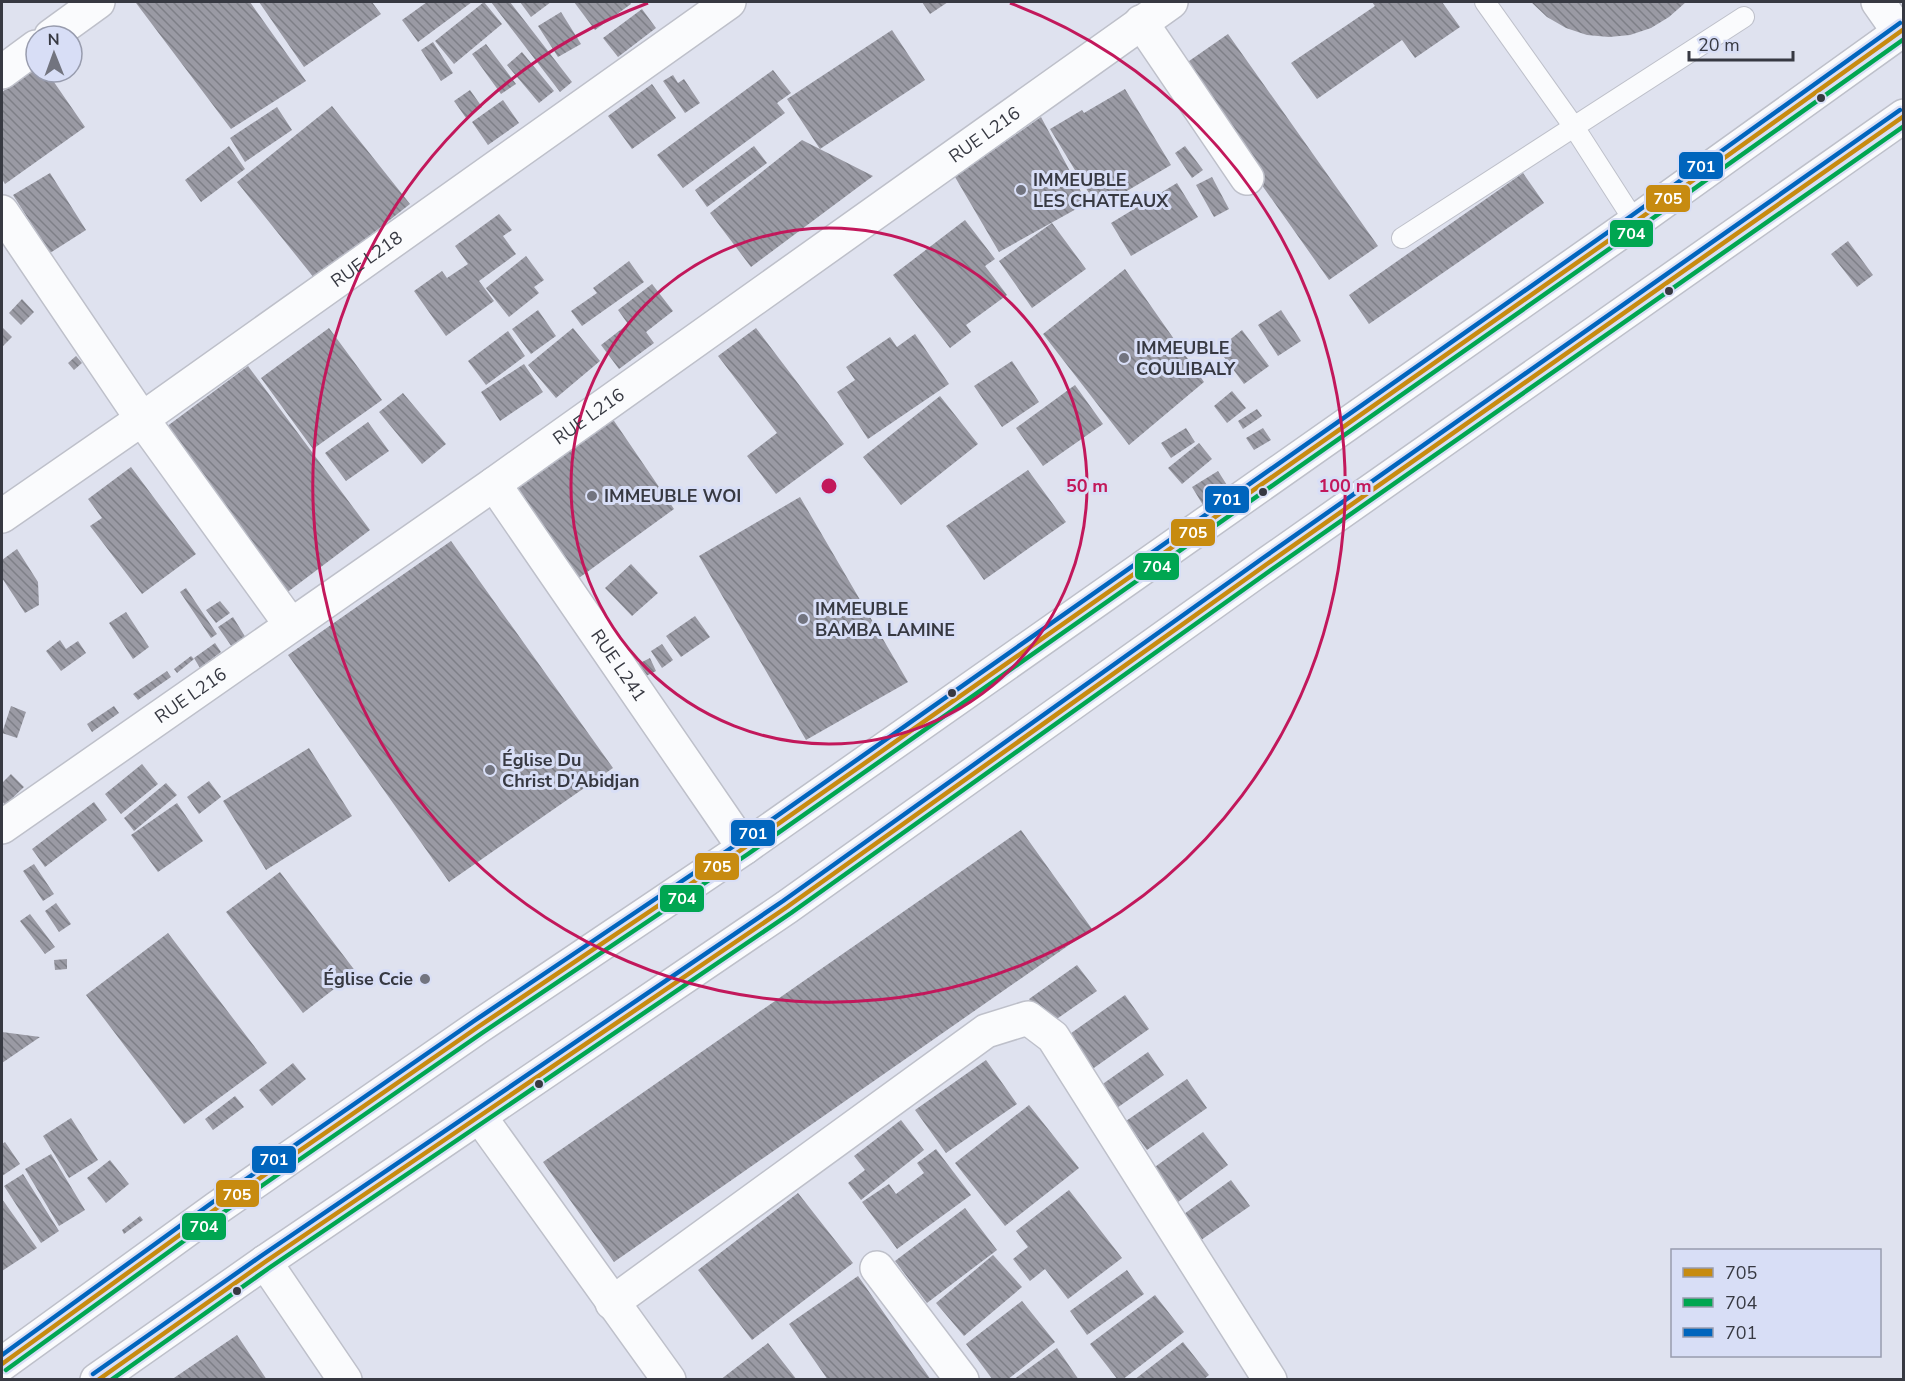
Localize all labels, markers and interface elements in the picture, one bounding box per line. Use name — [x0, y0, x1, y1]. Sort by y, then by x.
north arrow — [24, 24, 84, 84]
scale bar — [1689, 24, 1792, 62]
text: N — [48, 29, 60, 51]
text: 20 m — [1698, 33, 1740, 57]
unlabelled marker — [1815, 92, 1827, 104]
street label: RUE L216 — [944, 101, 1025, 168]
line badge: 701 — [1678, 151, 1724, 180]
text: 701 — [1687, 156, 1715, 178]
place label: IMMEUBLE LES CHATEAUX — [1033, 168, 1169, 213]
marker: IMMEUBLE LES CHATEAUX — [1014, 183, 1028, 197]
line badge: 705 — [1645, 184, 1691, 213]
text: 705 — [1654, 188, 1682, 210]
line badge: 704 — [1609, 219, 1654, 248]
text: 704 — [1617, 223, 1646, 245]
street label: RUE L218 — [326, 226, 407, 293]
unlabelled marker — [1663, 285, 1675, 297]
place label: IMMEUBLE COULIBALY — [1136, 336, 1236, 381]
marker: IMMEUBLE COULIBALY — [1117, 351, 1131, 365]
street label: RUE L216 — [548, 383, 629, 450]
text: 50 m — [1066, 474, 1108, 498]
text: 100 m — [1318, 474, 1372, 498]
centre of rings — [819, 476, 839, 496]
place label: IMMEUBLE WOI — [604, 484, 741, 508]
line badge: 701 — [1204, 485, 1250, 514]
unlabelled marker — [1257, 486, 1269, 498]
marker: IMMEUBLE WOI — [585, 489, 599, 503]
text: 701 — [1213, 489, 1241, 511]
line badge: 705 — [1170, 518, 1216, 547]
text: 705 — [1179, 522, 1207, 544]
line badge: 704 — [1134, 552, 1180, 581]
text: 704 — [1143, 556, 1172, 578]
place label: IMMEUBLE BAMBA LAMINE — [815, 597, 955, 642]
marker: IMMEUBLE BAMBA LAMINE — [796, 612, 810, 626]
street label: RUE L241 — [585, 625, 652, 706]
street label: RUE L216 — [150, 662, 231, 729]
unlabelled marker — [946, 687, 958, 699]
place label: Église Du Christ D'Abidjan — [502, 748, 640, 793]
marker: Église Du Christ D'Abidjan — [483, 763, 497, 777]
line badge: 701 — [730, 819, 776, 847]
text: 701 — [739, 823, 767, 845]
line badge: 705 — [694, 852, 740, 881]
text: 705 — [703, 856, 731, 878]
line badge: 704 — [659, 884, 705, 913]
text: 704 — [668, 888, 697, 910]
place label: Église Ccie — [323, 967, 413, 991]
marker: Église Ccie — [418, 972, 432, 986]
unlabelled marker — [533, 1078, 545, 1090]
line badge: 701 — [251, 1145, 297, 1174]
text: 701 — [260, 1149, 288, 1171]
line badge: 705 — [215, 1179, 260, 1208]
text: 705 — [223, 1184, 251, 1206]
line badge: 704 — [181, 1212, 227, 1241]
text: 704 — [190, 1216, 219, 1238]
legend — [1671, 1249, 1881, 1357]
text: 705 — [1725, 1261, 1757, 1285]
unlabelled marker — [231, 1285, 243, 1297]
text: 704 — [1725, 1291, 1758, 1315]
text: 701 — [1725, 1321, 1757, 1345]

